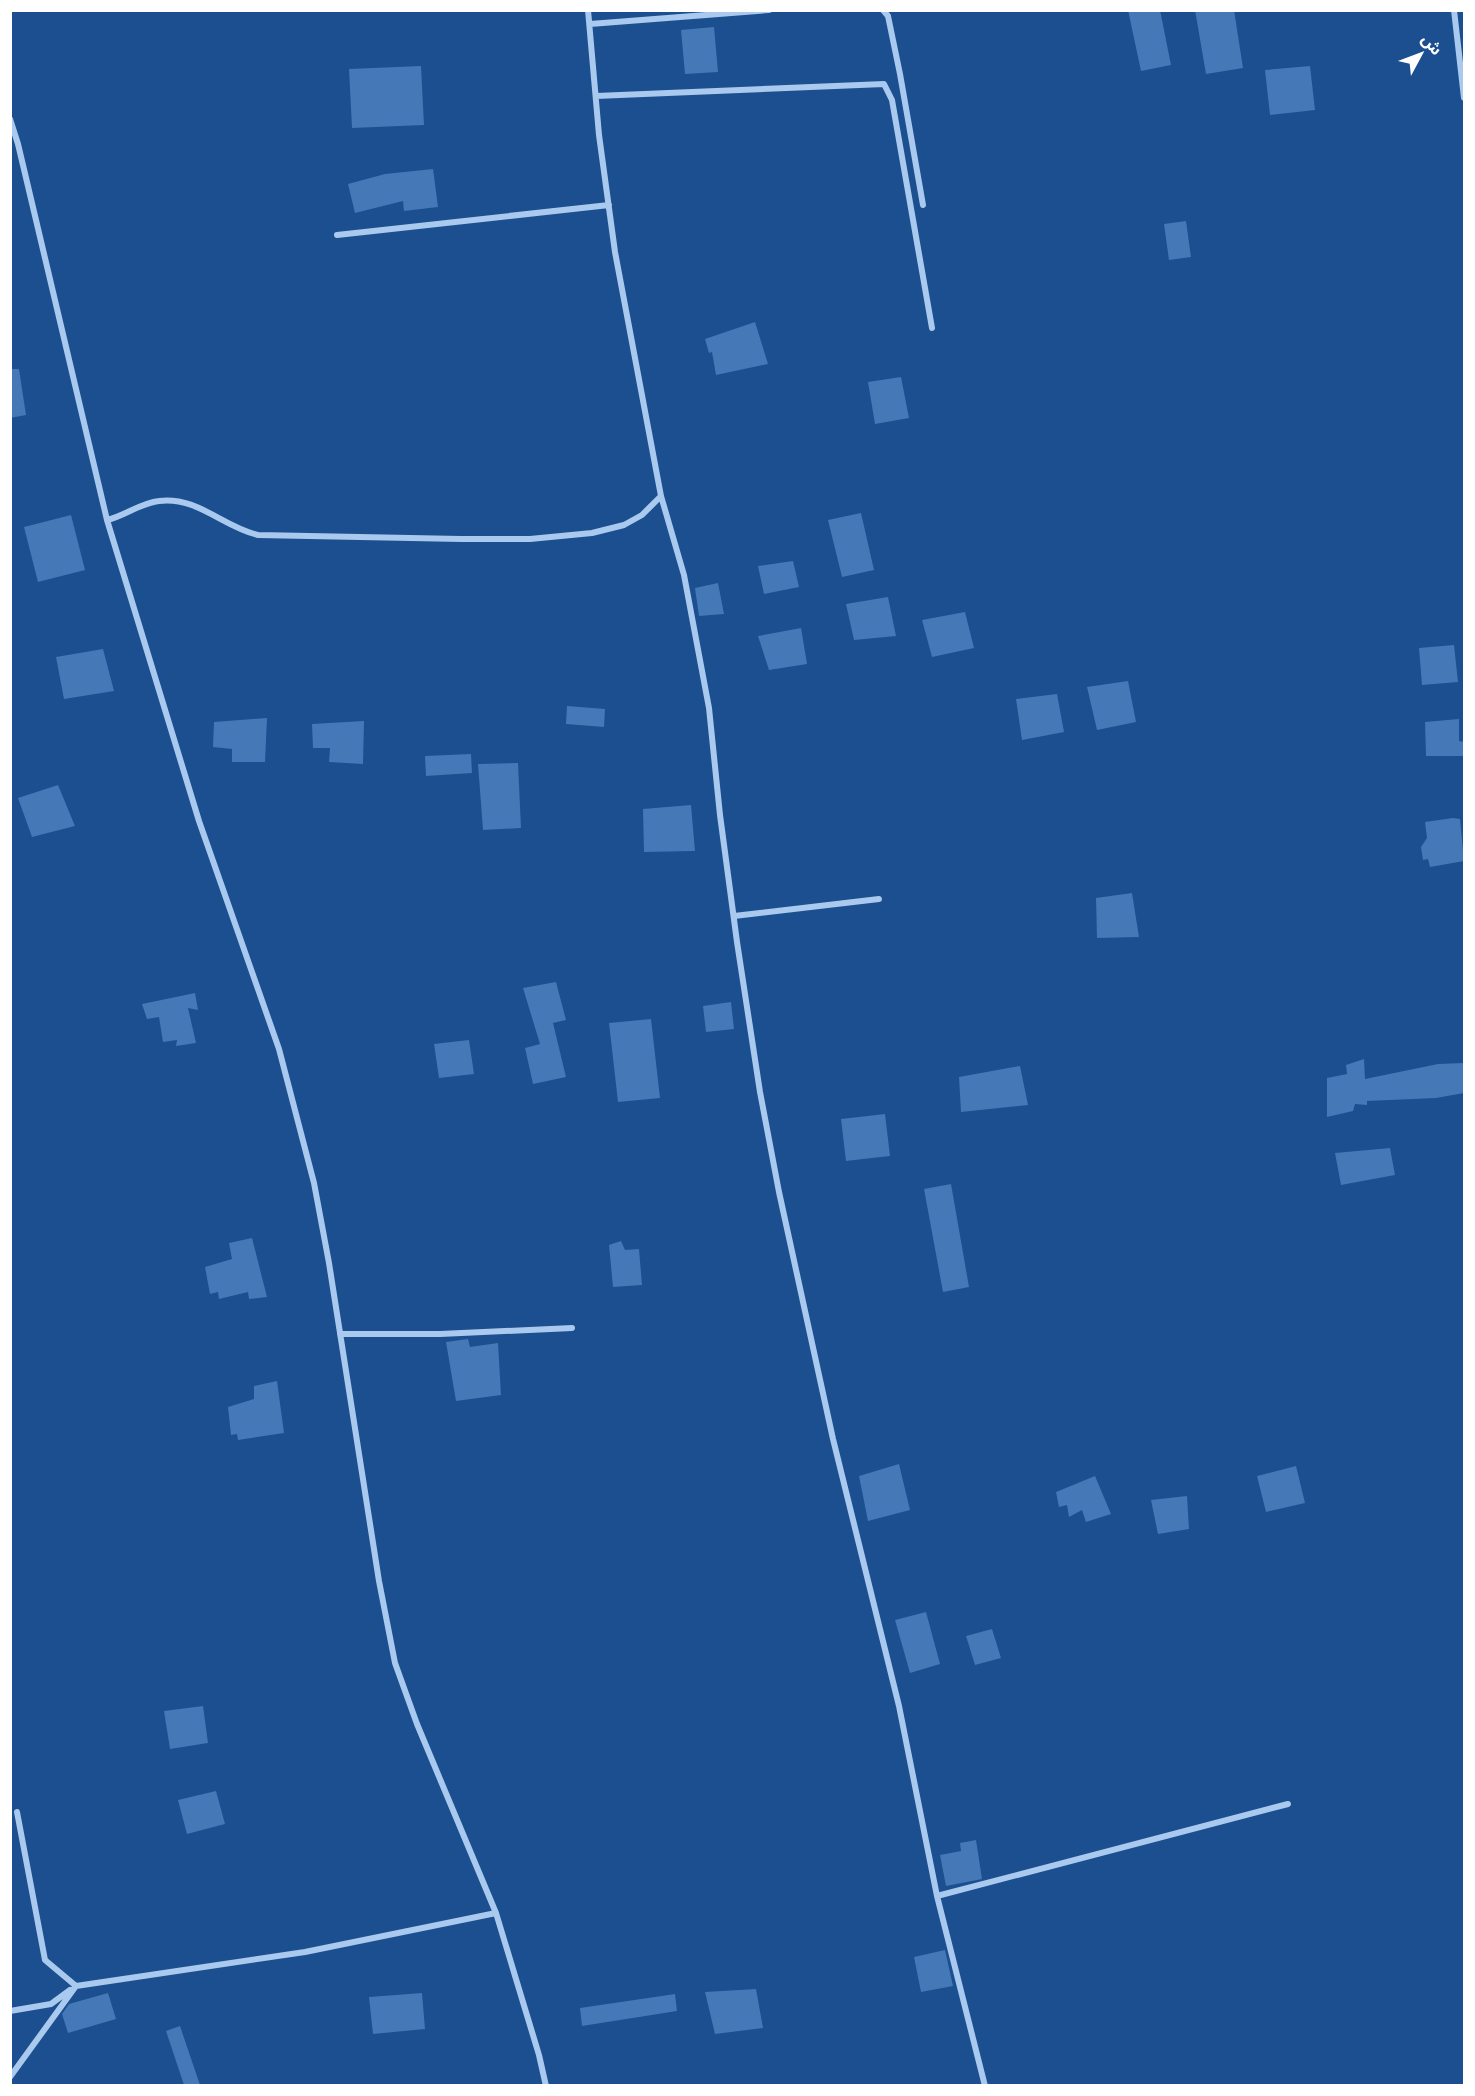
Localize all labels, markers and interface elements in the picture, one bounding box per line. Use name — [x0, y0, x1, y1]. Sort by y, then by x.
north arrow — [1391, 24, 1451, 84]
text: ش — [1416, 29, 1447, 60]

